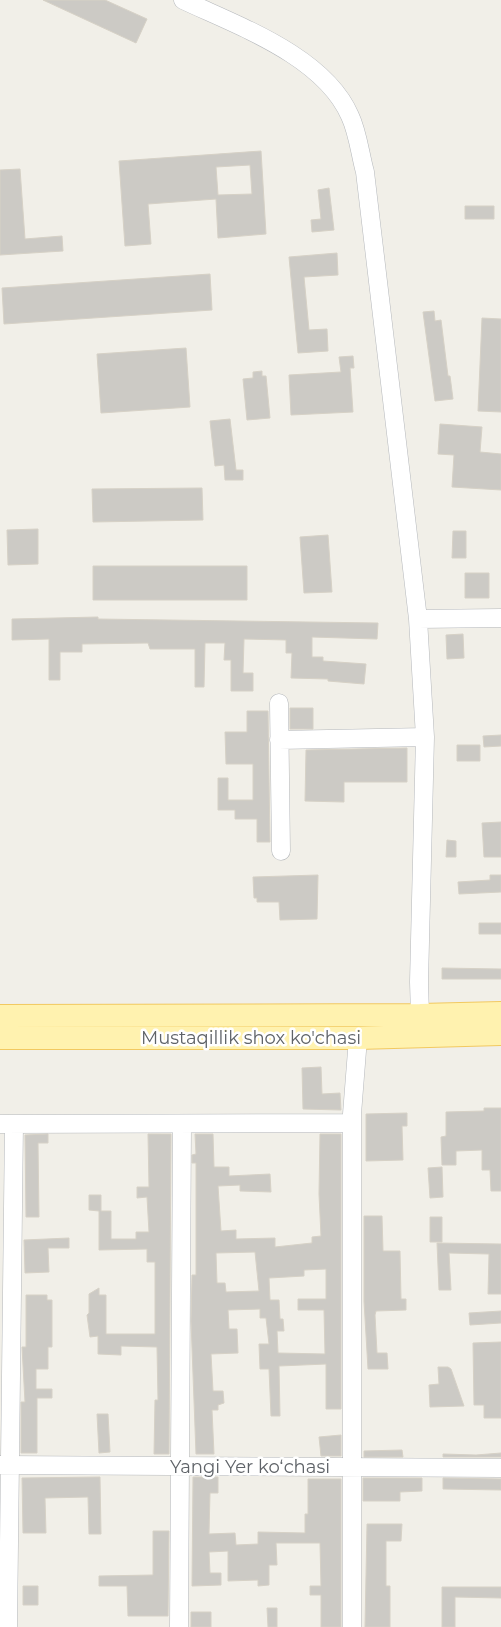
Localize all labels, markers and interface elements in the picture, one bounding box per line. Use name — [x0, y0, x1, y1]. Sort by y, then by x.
street label: Mustaqillik shox ko'chasi — [141, 1027, 361, 1049]
street label: Yangi Yer koʻchasi — [170, 1456, 330, 1478]

